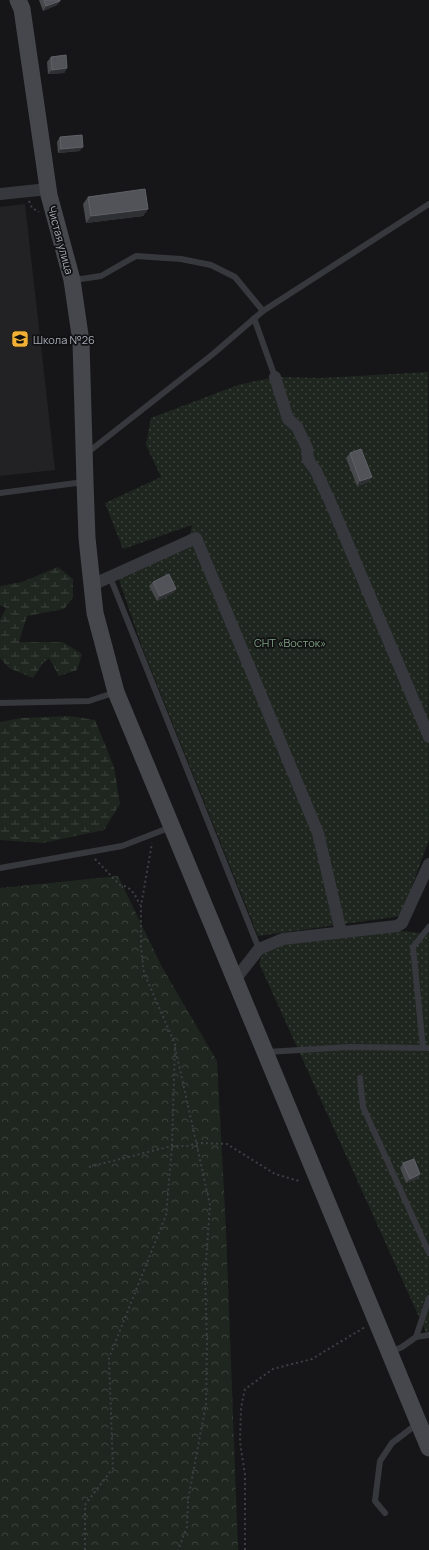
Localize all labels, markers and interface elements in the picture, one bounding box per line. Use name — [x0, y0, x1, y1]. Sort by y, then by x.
street label: Чистая улица — [45, 204, 77, 276]
school or university icon: Школа №26 — [10, 329, 30, 349]
place label: Школа №26 — [33, 332, 95, 347]
park label: СНТ «Восток» — [254, 635, 326, 650]

